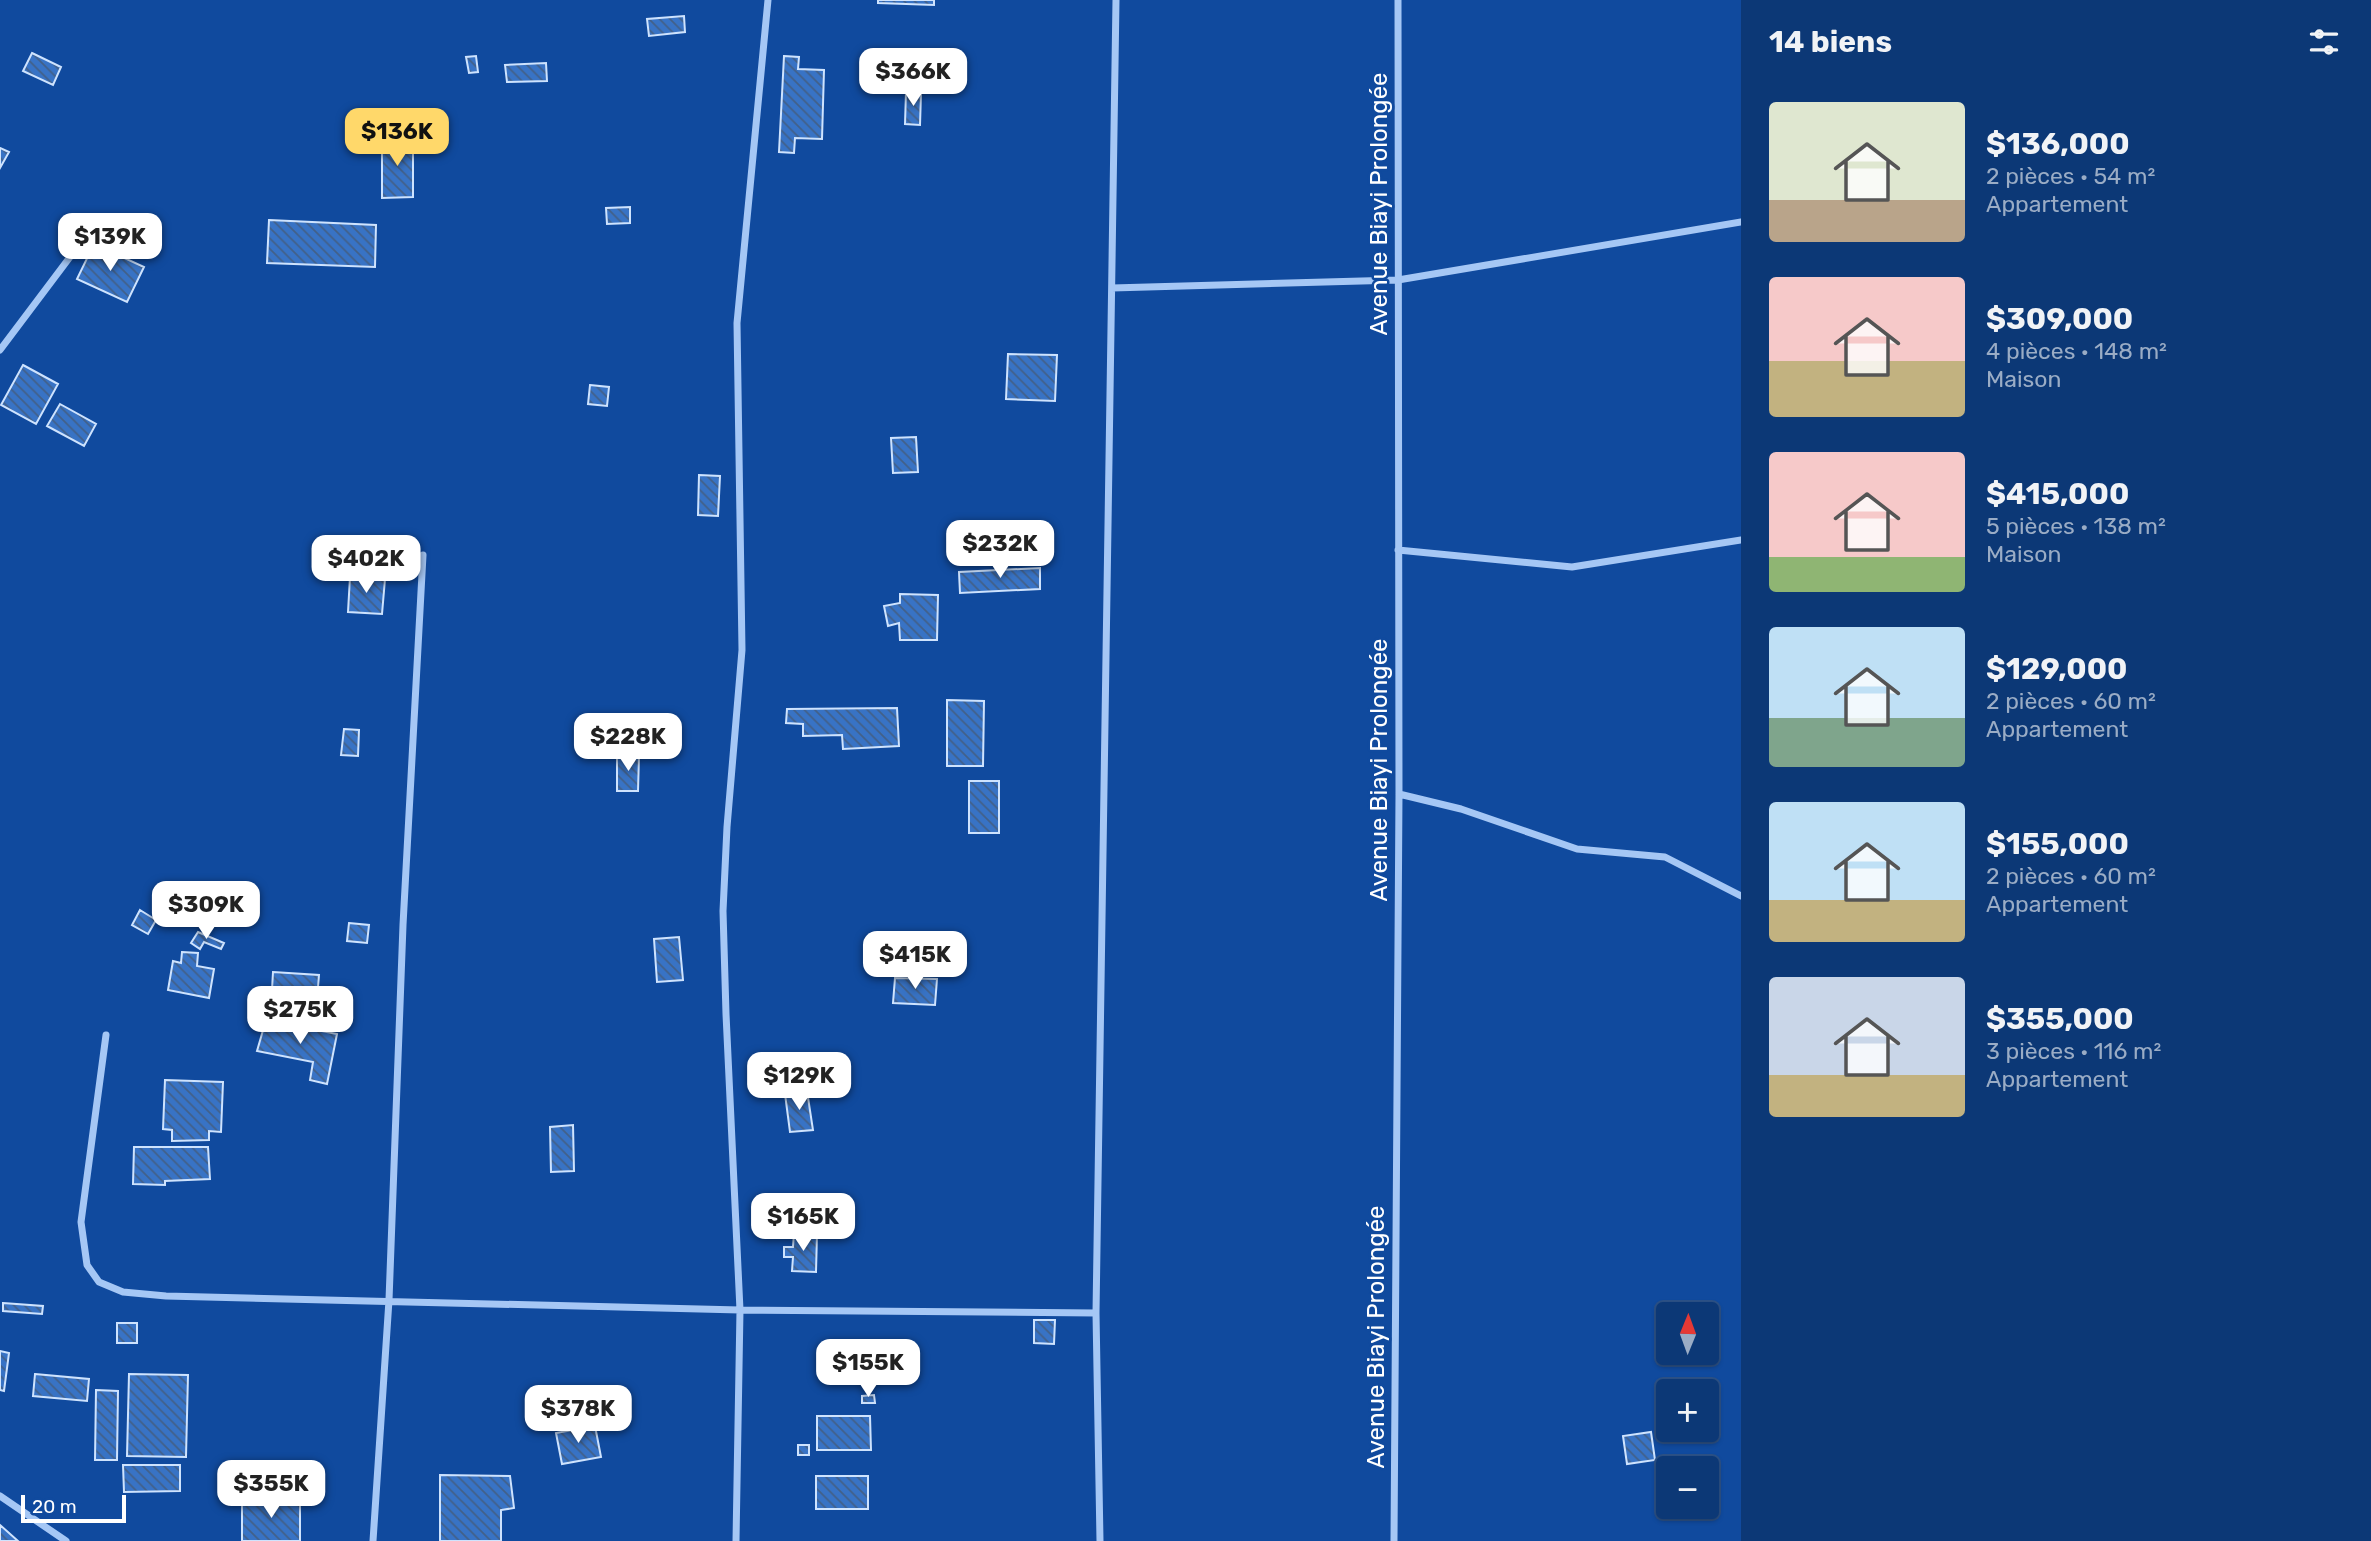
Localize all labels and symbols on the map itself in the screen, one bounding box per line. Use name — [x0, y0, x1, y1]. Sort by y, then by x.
pin: $366K — [864, 48, 962, 108]
street label: Avenue Biayi Prolongée — [1365, 72, 1393, 336]
pin: $136K — [348, 108, 446, 168]
pin: $139K — [61, 214, 159, 273]
pin: $232K — [951, 520, 1049, 580]
pin: $402K — [317, 536, 415, 595]
street label: Avenue Biayi Prolongée — [1365, 638, 1393, 902]
pin: $228K — [579, 714, 677, 773]
pin: $309K — [157, 881, 255, 941]
pin: $415K — [866, 932, 964, 991]
pin: $275K — [251, 986, 349, 1046]
pin: $129K — [750, 1052, 848, 1112]
pin: $165K — [754, 1194, 852, 1253]
street label: Avenue Biayi Prolongée — [1362, 1205, 1390, 1469]
north arrow — [1656, 1302, 1718, 1365]
pin: $155K — [819, 1340, 917, 1399]
pin: $378K — [529, 1386, 627, 1445]
pin: $355K — [222, 1460, 320, 1520]
scale bar — [21, 1492, 126, 1524]

